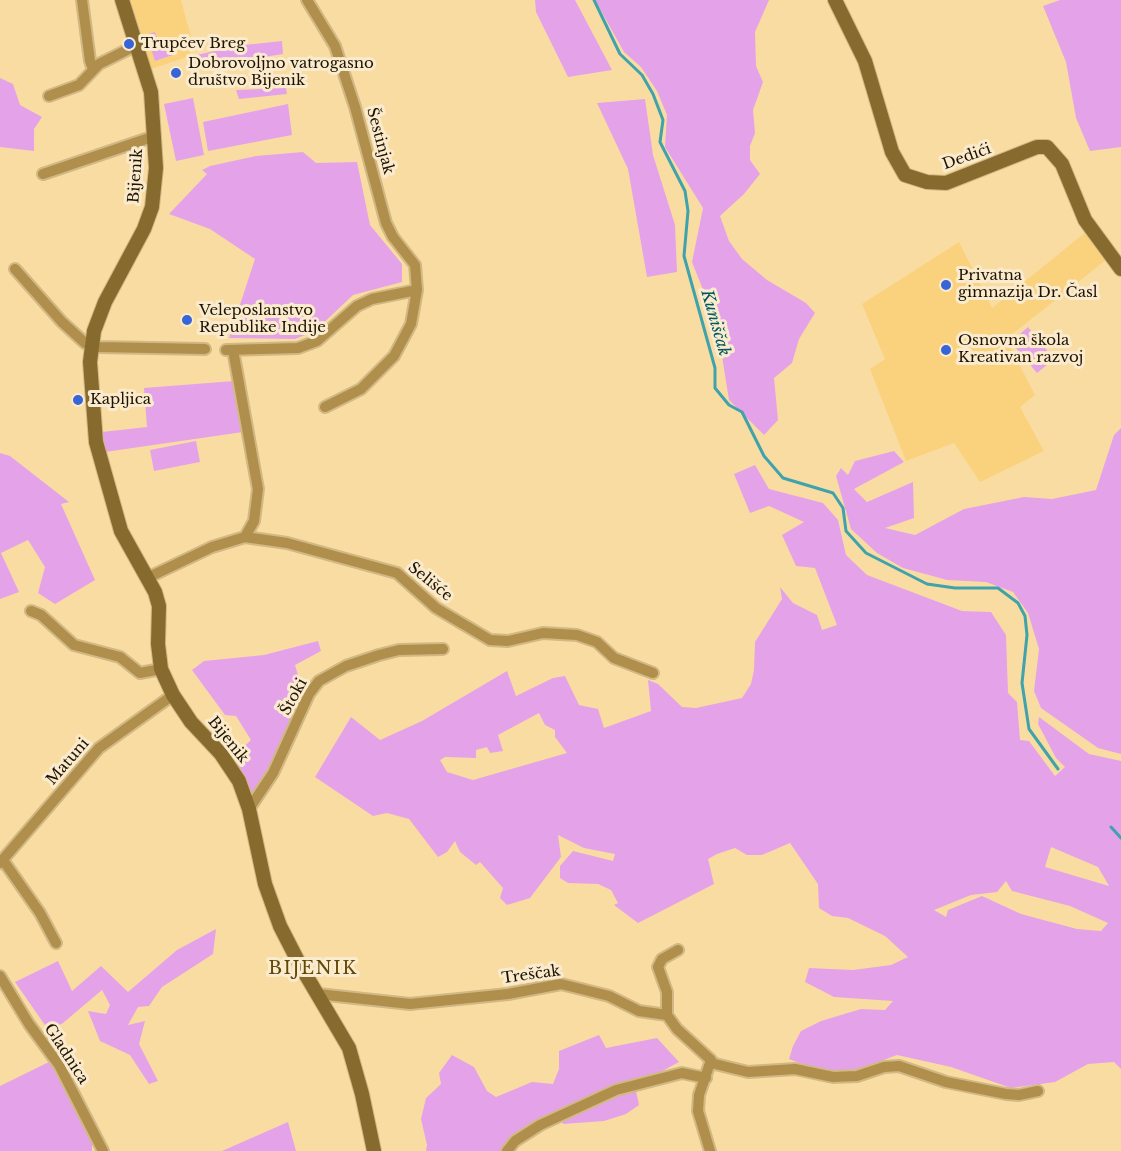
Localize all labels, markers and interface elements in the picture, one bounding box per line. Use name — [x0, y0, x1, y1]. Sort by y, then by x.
place label: Trupčev Breg — [141, 35, 245, 53]
marker: Trupčev Breg — [122, 37, 136, 51]
place label: Dobrovoljno vatrogasno društvo Bijenik — [188, 55, 374, 90]
marker: Dobrovoljno vatrogasno društvo Bijenik — [169, 66, 183, 80]
street label: Šestinjak — [362, 106, 398, 176]
street label: Dedići — [940, 140, 994, 174]
street label: Bijenik — [125, 148, 147, 204]
place label: Privatna gimnazija Dr. Časl — [958, 267, 1098, 302]
marker: Privatna gimnazija Dr. Časl — [939, 278, 953, 292]
water label: Kuniščak — [696, 288, 734, 358]
place label: Veleposlanstvo Republike Indije — [199, 302, 326, 337]
marker: Veleposlanstvo Republike Indije — [180, 313, 194, 327]
place label: Osnovna škola Kreativan razvoj — [958, 332, 1083, 367]
marker: Osnovna škola Kreativan razvoj — [939, 343, 953, 357]
place label: Kapljica — [90, 391, 151, 409]
marker: Kapljica — [71, 393, 85, 407]
street label: Selišće — [404, 559, 456, 605]
street label: Štoki — [277, 675, 311, 719]
street label: Bijenik — [204, 713, 252, 767]
street label: Matuni — [43, 735, 93, 789]
district label: BIJENIK — [268, 958, 358, 980]
street label: Treščak — [501, 962, 561, 988]
street label: Gladnica — [40, 1021, 92, 1087]

